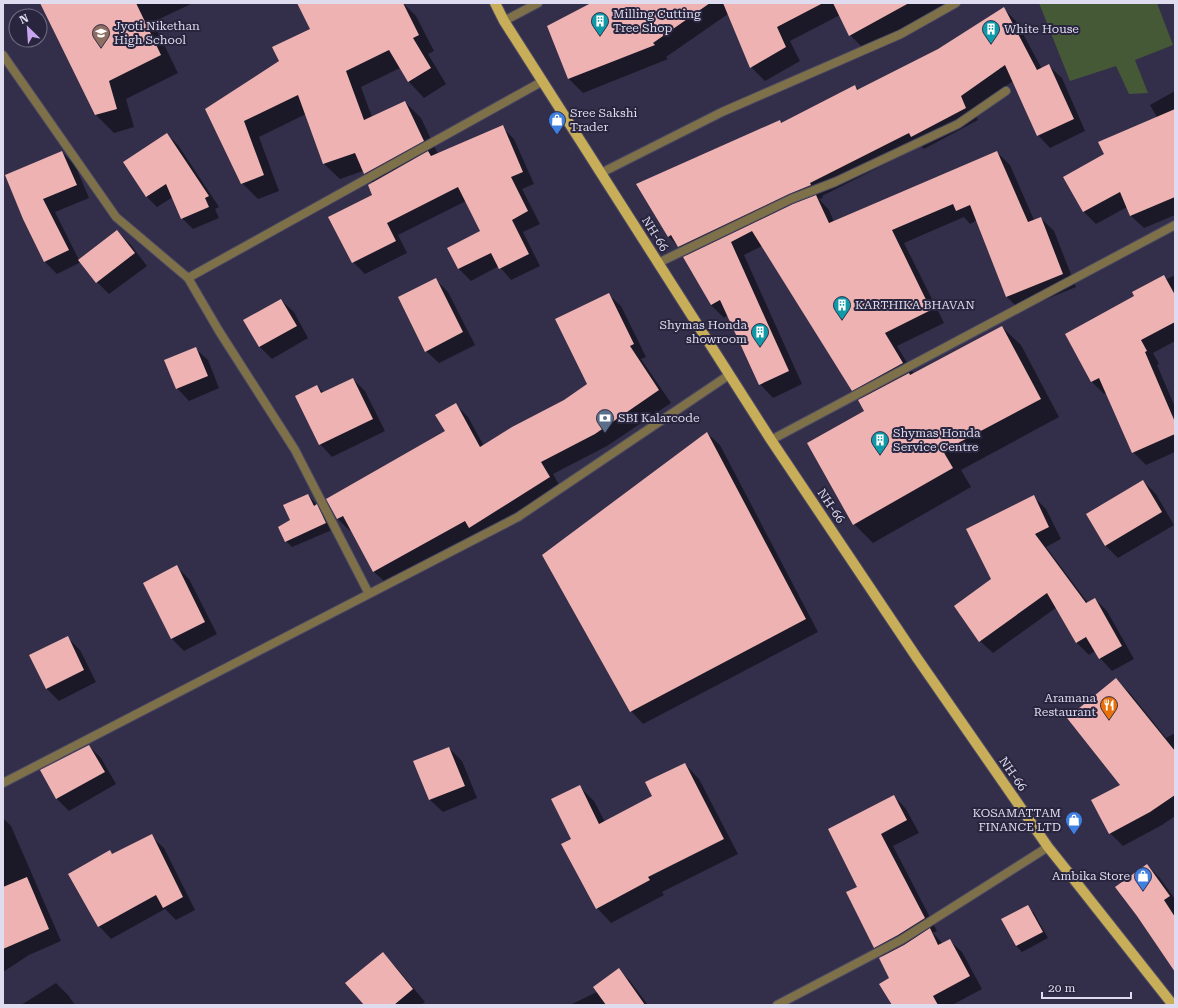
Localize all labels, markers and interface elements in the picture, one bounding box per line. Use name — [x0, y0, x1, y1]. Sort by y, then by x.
place label: Milling Cutting Tree Shop — [613, 7, 701, 35]
north arrow — [8, 8, 48, 48]
text: N — [17, 11, 31, 27]
building icon: Milling Cutting Tree Shop — [590, 11, 610, 36]
place label: Jyoti Nikethan High School — [114, 19, 200, 47]
building icon: White House — [981, 19, 1001, 44]
place label: White House — [1004, 22, 1079, 36]
school or university icon: Jyoti Nikethan High School — [91, 23, 111, 48]
place label: Sree Sakshi Trader — [570, 106, 638, 134]
shop icon: Sree Sakshi Trader — [547, 110, 567, 135]
street label: NH-66 — [639, 214, 671, 254]
building icon: KARTHIKA BHAVAN — [832, 295, 852, 320]
place label: KARTHIKA BHAVAN — [855, 298, 975, 312]
place label: Shymas Honda showroom — [659, 318, 747, 346]
building icon: Shymas Honda showroom — [750, 322, 770, 347]
bank icon: SBI Kalarcode — [595, 408, 615, 433]
place label: SBI Kalarcode — [618, 411, 700, 425]
place label: Shymas Honda Service Centre — [893, 426, 981, 454]
building icon: Shymas Honda Service Centre — [870, 430, 890, 455]
street label: NH-66 — [814, 486, 848, 526]
place label: Aramana Restaurant — [1034, 691, 1097, 719]
restaurant icon: Aramana Restaurant — [1099, 695, 1119, 720]
street label: NH-66 — [996, 754, 1030, 794]
place label: KOSAMATTAM FINANCE LTD — [973, 806, 1061, 834]
shop icon: KOSAMATTAM FINANCE LTD — [1064, 810, 1084, 835]
shop icon: Ambika Store — [1133, 866, 1153, 891]
place label: Ambika Store — [1052, 869, 1130, 883]
scale bar — [1042, 974, 1131, 1000]
text: 20 m — [1048, 981, 1075, 995]

